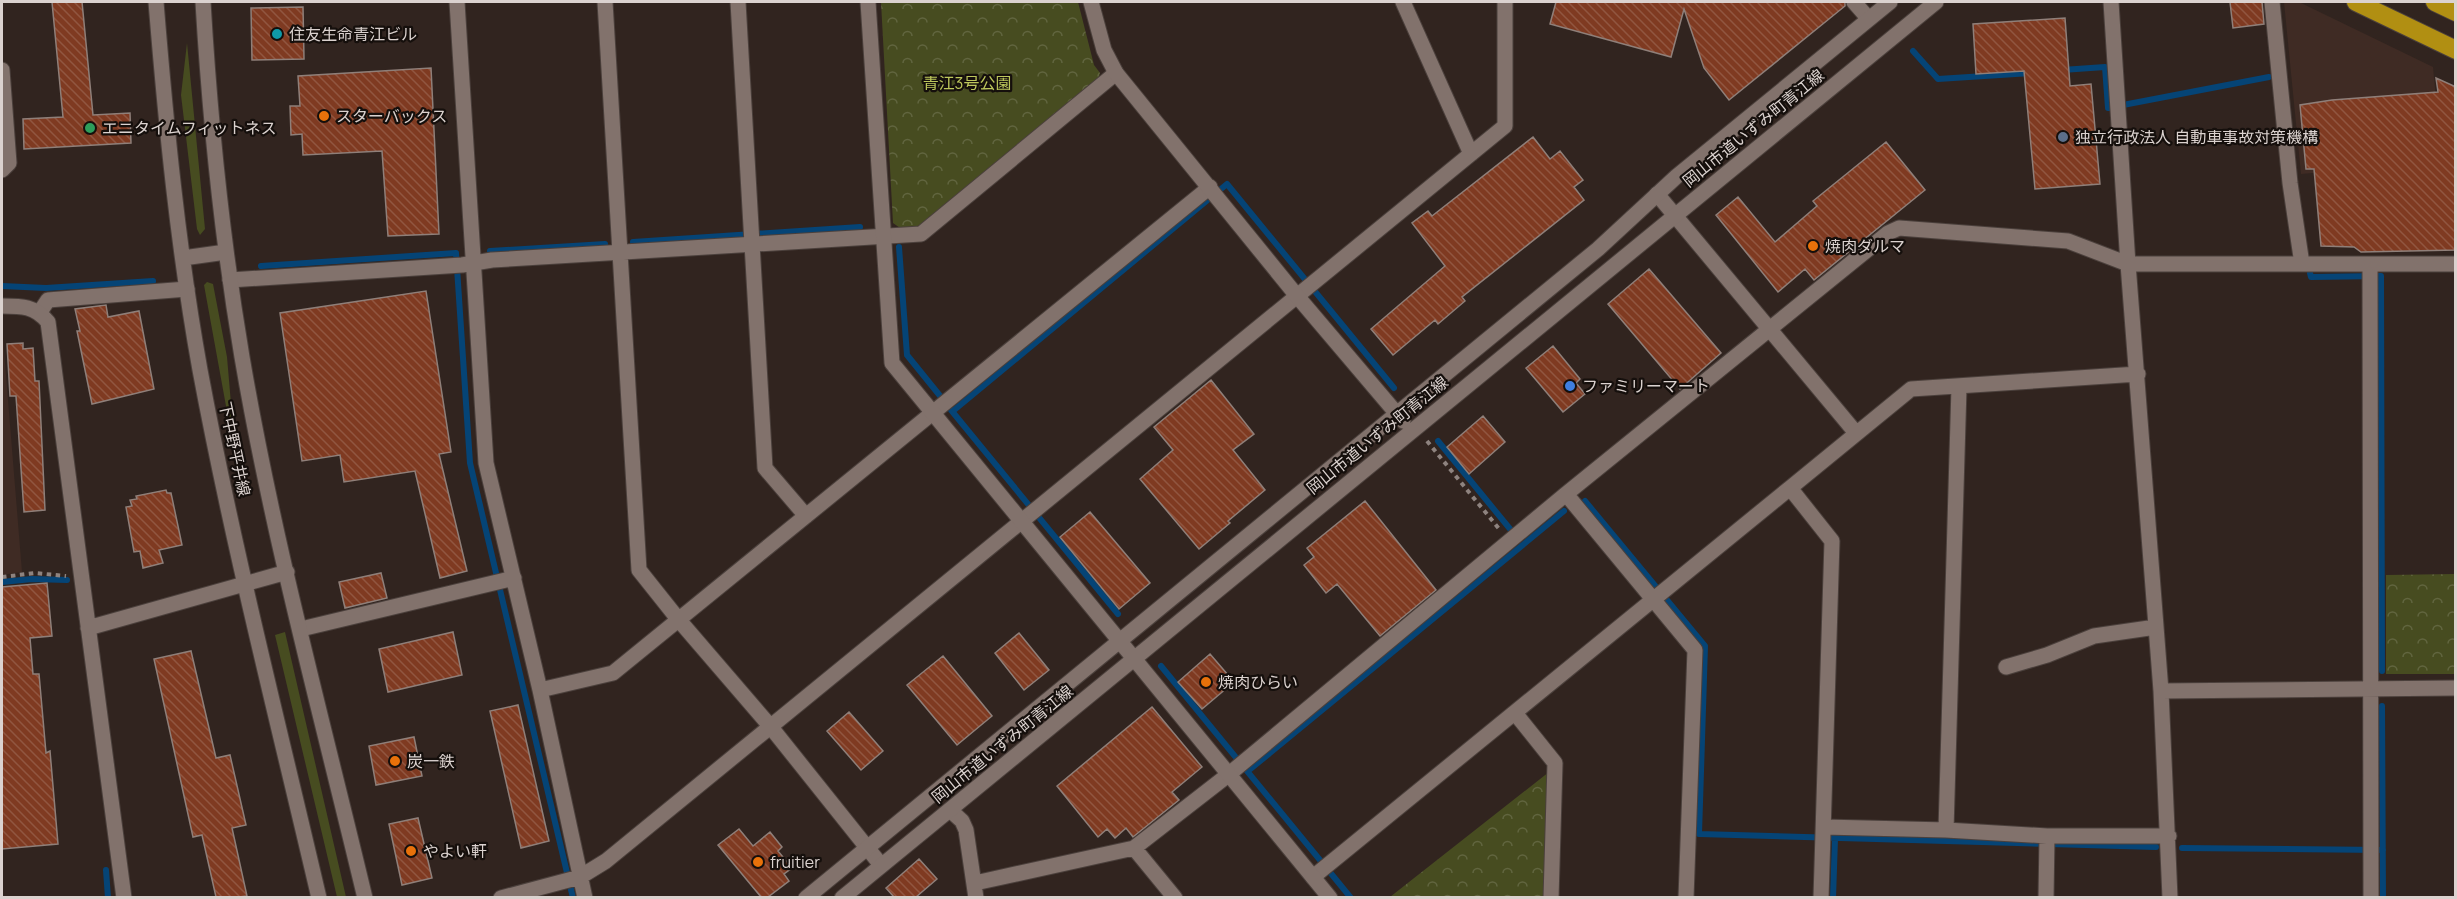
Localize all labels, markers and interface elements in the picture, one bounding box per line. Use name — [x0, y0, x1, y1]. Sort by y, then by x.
place label: 住友生命青江ビル — [289, 23, 417, 45]
marker: 住友生命青江ビル — [270, 27, 284, 41]
street label: 岡山市道いずみ町青江線 — [1678, 64, 1828, 192]
park label: 青江3号公園 — [923, 72, 1011, 94]
place label: スターバックス — [336, 105, 447, 127]
marker: スターバックス — [317, 109, 331, 123]
place label: エニタイムフィットネス — [102, 117, 276, 139]
marker: エニタイムフィットネス — [83, 121, 97, 135]
place label: 独立行政法人 自動車事故対策機構 — [2075, 126, 2318, 148]
marker: 独立行政法人 自動車事故対策機構 — [2056, 130, 2070, 144]
place label: 焼肉ダルマ — [1825, 235, 1905, 257]
marker: 焼肉ダルマ — [1806, 239, 1820, 253]
street label: 岡山市道いずみ町青江線 — [1302, 371, 1452, 499]
place label: ファミリーマート — [1582, 375, 1710, 397]
marker: ファミリーマート — [1563, 379, 1577, 393]
street label: 下中野平井線 — [214, 400, 256, 498]
place label: 焼肉ひらい — [1218, 671, 1298, 693]
marker: 焼肉ひらい — [1199, 675, 1213, 689]
street label: 岡山市道いずみ町青江線 — [927, 680, 1077, 808]
place label: 炭一鉄 — [407, 750, 455, 772]
marker: 炭一鉄 — [388, 754, 402, 768]
place label: やよい軒 — [423, 840, 487, 862]
marker: やよい軒 — [404, 844, 418, 858]
place label: fruitier — [770, 851, 820, 873]
marker: fruitier — [751, 855, 765, 869]

